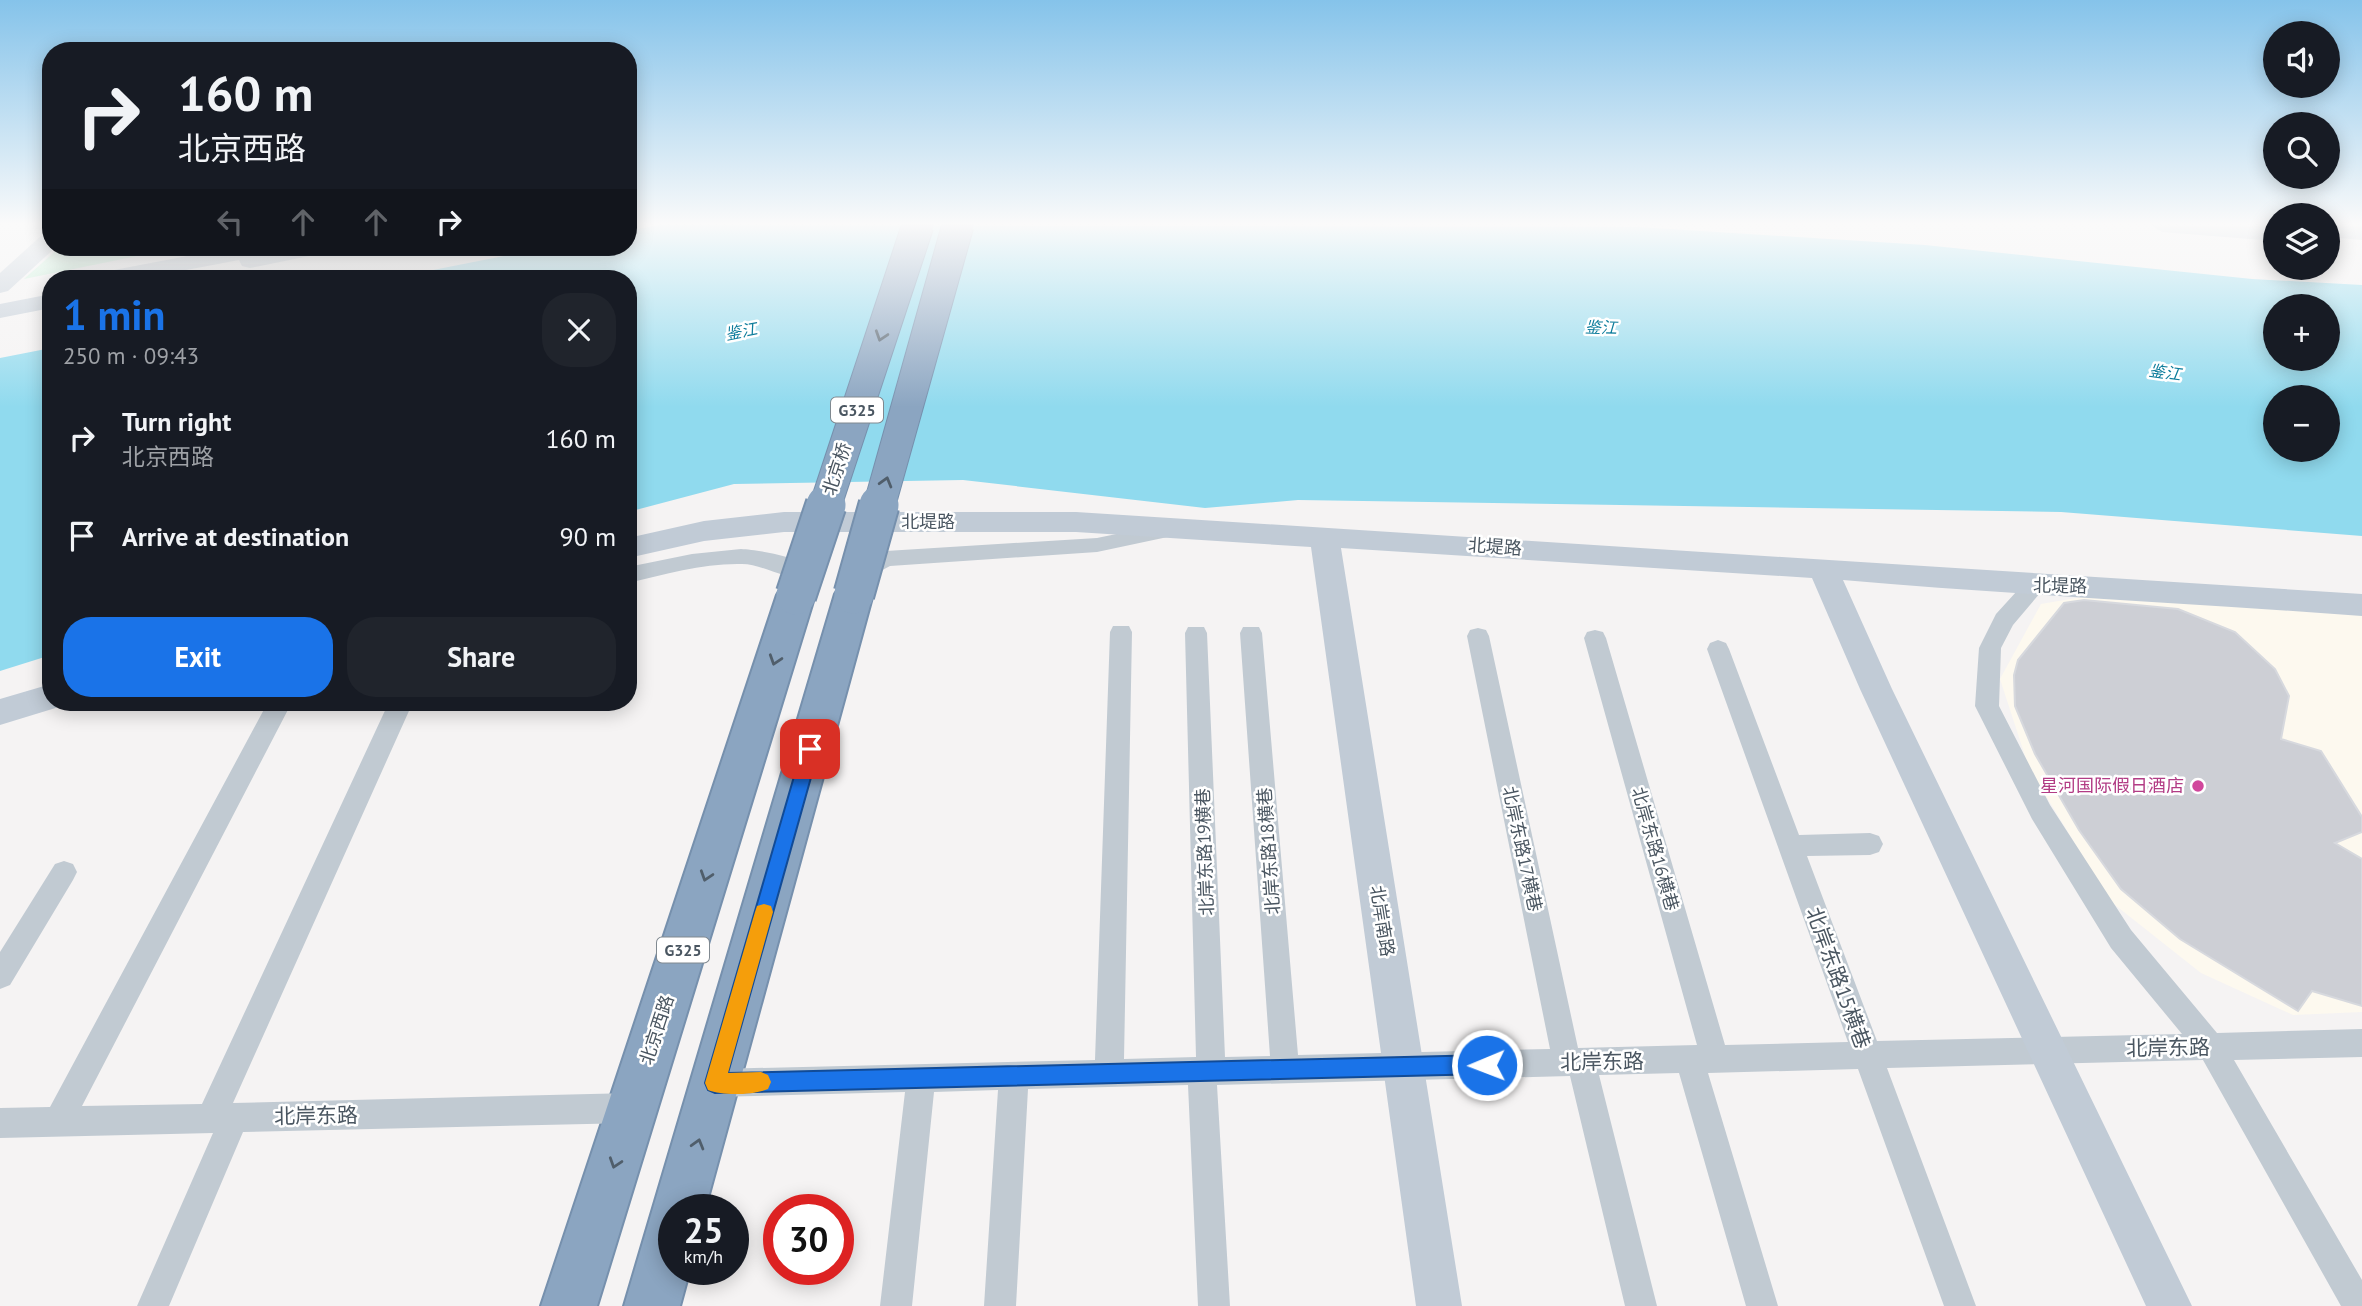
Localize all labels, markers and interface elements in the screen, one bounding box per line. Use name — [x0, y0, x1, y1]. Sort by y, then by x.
map controls — [2263, 21, 2340, 462]
button: sound — [2263, 21, 2340, 98]
text: 160 m — [178, 61, 313, 125]
icon: right — [63, 70, 154, 161]
button: search — [2263, 112, 2340, 189]
text: 北京西路 — [178, 127, 306, 169]
icon: left — [211, 203, 249, 241]
icon: ahead — [284, 203, 322, 241]
icon: ahead — [357, 203, 395, 241]
icon: right — [430, 203, 468, 241]
button: layers — [2263, 203, 2340, 280]
text: 1 min — [63, 287, 165, 342]
button: close — [542, 293, 616, 367]
button: + — [2263, 294, 2340, 371]
water label: 鉴江 — [1585, 316, 1619, 338]
water label: 鉴江 — [723, 318, 761, 344]
one-way arrow — [875, 329, 889, 342]
text: 250 m · 09:43 — [63, 341, 199, 370]
water label: 鉴江 — [2148, 360, 2184, 384]
button: − — [2263, 385, 2340, 462]
road number: G325 — [831, 398, 883, 422]
text: Turn right — [122, 405, 231, 438]
icon: right — [63, 419, 101, 457]
text: 160 m — [545, 422, 616, 455]
street label: 北京桥 — [817, 440, 856, 498]
text: 北京西路 — [122, 442, 214, 471]
one-way arrow — [878, 476, 892, 488]
street label: 北堤路 — [901, 510, 955, 533]
icon: arrive — [63, 517, 101, 555]
text: Arrive at destination — [122, 520, 349, 553]
text: 90 m — [560, 520, 616, 553]
street label: 北堤路 — [1467, 533, 1523, 560]
street label: 北堤路 — [2033, 574, 2087, 597]
button: Exit — [63, 617, 333, 697]
button: Share — [347, 617, 616, 697]
one-way arrow — [769, 653, 784, 665]
pin — [780, 719, 840, 779]
icon: arrive — [791, 730, 829, 768]
place label: 星河国际假日酒店 — [2040, 774, 2184, 797]
marker: 星河国际假日酒店 — [2190, 778, 2206, 794]
street label: 北岸东路17横巷 — [1498, 784, 1547, 914]
street label: 北岸东路16横巷 — [1627, 784, 1684, 913]
street label: 北岸东路18横巷 — [1253, 787, 1284, 915]
street label: 北岸东路19横巷 — [1191, 788, 1218, 916]
one-way arrow — [700, 870, 714, 882]
street label: 北岸南路 — [1366, 884, 1399, 958]
street label: 北岸东路15横巷 — [1800, 903, 1877, 1052]
road number: G325 — [657, 938, 709, 962]
street label: 北京西路 — [634, 992, 679, 1068]
position arrow — [1450, 1028, 1524, 1102]
street label: 北岸东路 — [2126, 1033, 2210, 1062]
street label: 北岸东路 — [1560, 1047, 1644, 1076]
street label: 北岸东路 — [274, 1101, 358, 1130]
one-way arrow — [690, 1138, 704, 1150]
one-way arrow — [608, 1157, 623, 1169]
speed limit sign: 30 — [763, 1194, 854, 1285]
text: 25 — [684, 1207, 723, 1253]
text: km/h — [684, 1245, 723, 1268]

